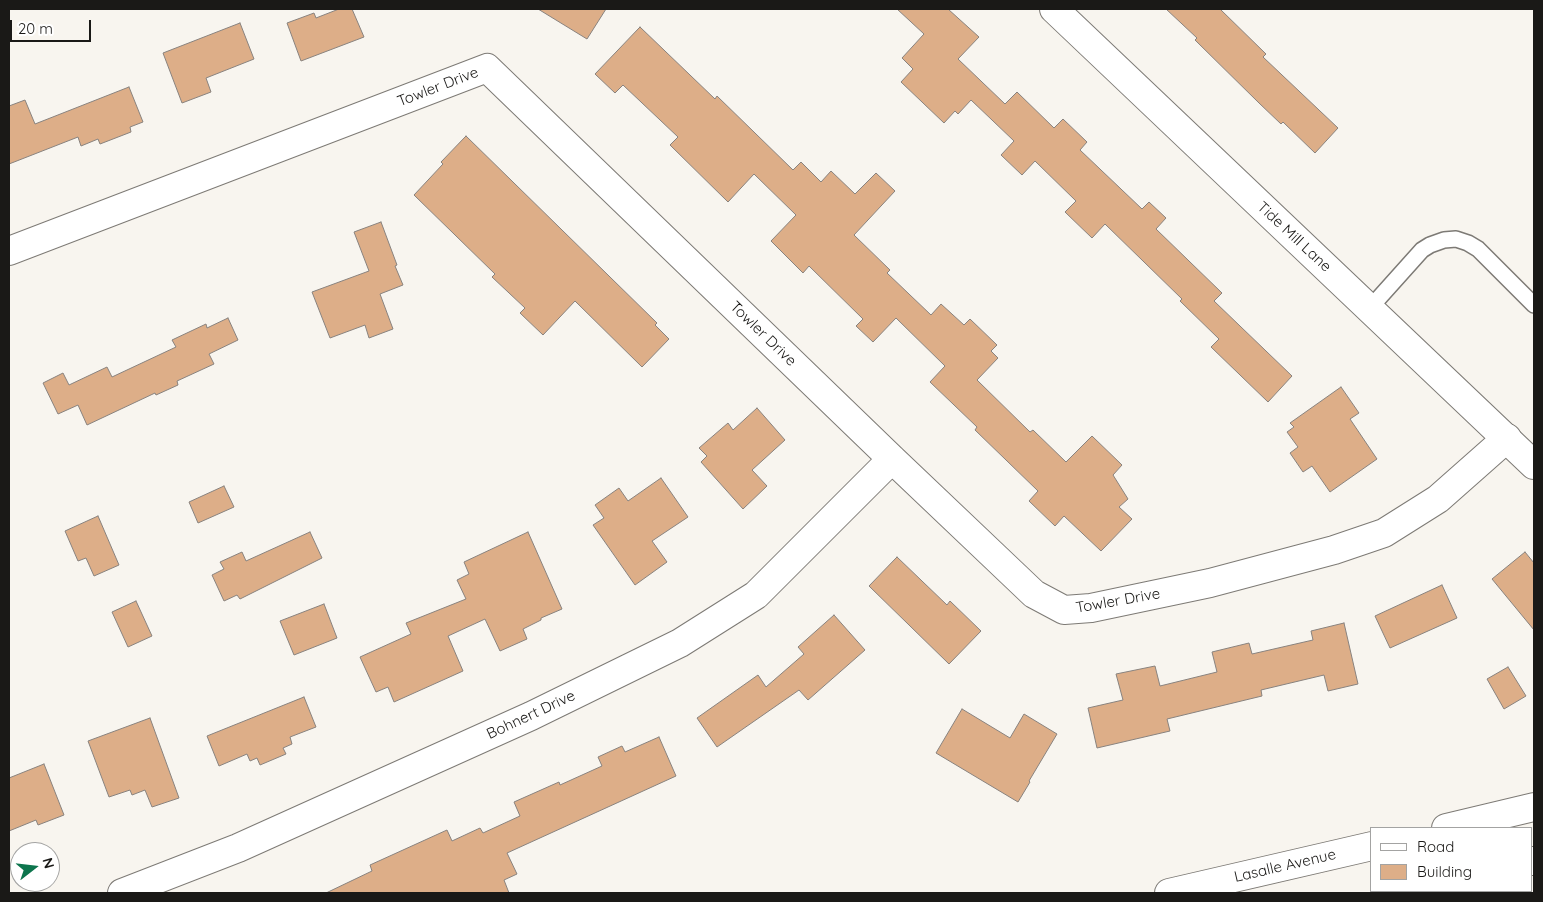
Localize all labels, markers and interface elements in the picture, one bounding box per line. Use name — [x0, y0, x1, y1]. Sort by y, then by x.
scale bar — [12, 10, 94, 42]
text: 20 m — [18, 19, 53, 38]
street label: Towler Drive — [395, 63, 481, 111]
street label: Tide Mill Lane — [1253, 198, 1335, 276]
street label: Towler Drive — [726, 298, 800, 370]
street label: Towler Drive — [1074, 585, 1162, 617]
street label: Bohnert Drive — [484, 687, 578, 743]
legend — [1370, 827, 1533, 892]
text: Road — [1417, 837, 1454, 856]
north arrow — [10, 842, 60, 892]
street label: Lasalle Avenue — [1232, 846, 1338, 886]
text: N — [38, 856, 59, 871]
text: Building — [1417, 862, 1472, 881]

